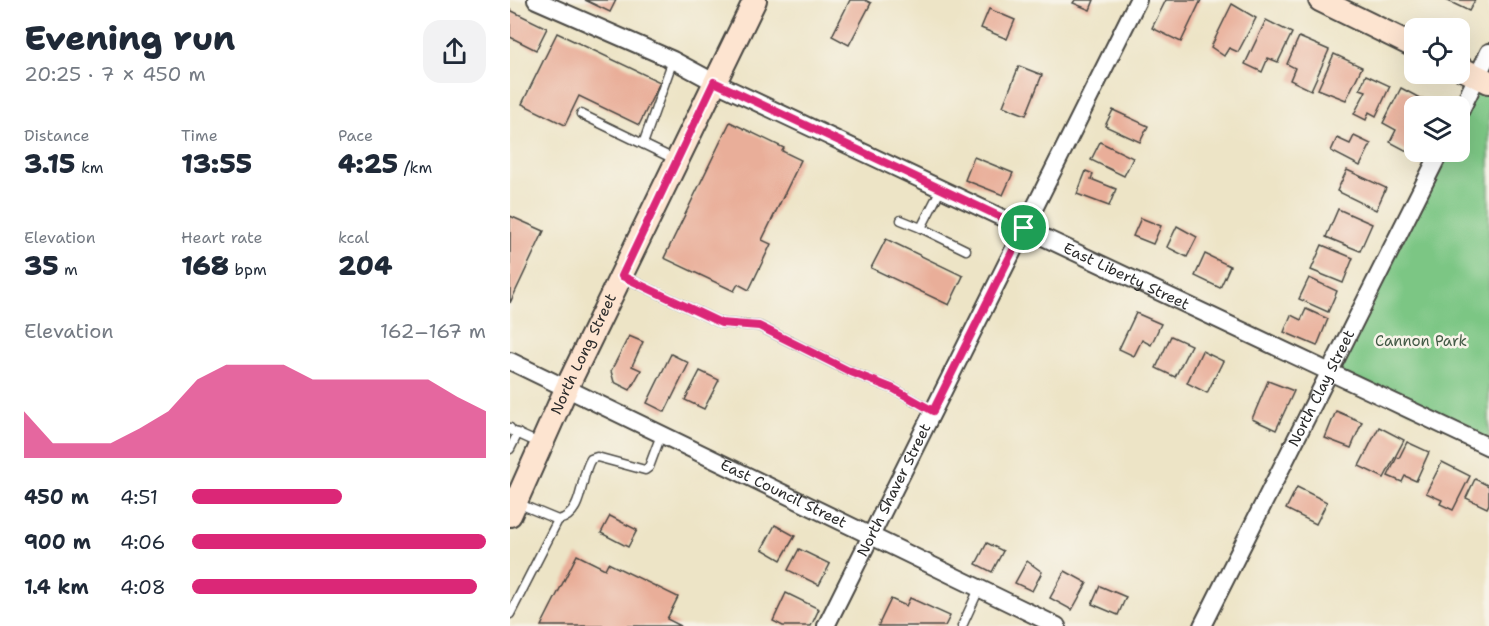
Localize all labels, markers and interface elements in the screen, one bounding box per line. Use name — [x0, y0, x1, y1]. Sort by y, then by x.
text: Evening run — [24, 16, 235, 61]
map controls — [1404, 18, 1470, 162]
button: locate — [1404, 18, 1470, 84]
button: share — [423, 20, 486, 83]
text: 20:25 · 7 × 450 m — [24, 61, 206, 87]
button: layers — [1404, 96, 1470, 162]
text: Distance — [24, 125, 90, 146]
text: Time — [181, 125, 218, 146]
text: Pace — [338, 125, 373, 146]
text: 3.15 — [24, 146, 75, 181]
text: 13:55 — [181, 146, 252, 181]
text: 4:25 — [338, 146, 398, 181]
text: km — [75, 157, 104, 178]
text: /km — [398, 157, 432, 178]
pin — [998, 202, 1049, 253]
icon: arrive — [1007, 211, 1040, 244]
text: Elevation — [24, 227, 96, 248]
text: Heart rate — [181, 227, 263, 248]
text: kcal — [338, 227, 369, 248]
street label: East Liberty Street — [1060, 238, 1193, 314]
text: 35 — [24, 248, 59, 283]
text: 168 — [181, 248, 229, 283]
text: 204 — [338, 248, 392, 283]
text: m — [59, 259, 78, 280]
text: bpm — [229, 259, 267, 280]
street label: North Long Street — [546, 290, 621, 418]
text: Elevation — [24, 318, 114, 344]
text: 162–167 m — [380, 318, 486, 344]
street label: North Clay Street — [1284, 326, 1359, 450]
park label: Cannon Park — [1375, 331, 1467, 351]
street label: North Shaver Street — [852, 420, 935, 560]
street label: East Council Street — [717, 454, 850, 533]
text: 450 m — [24, 484, 89, 510]
text: 4:51 — [120, 484, 158, 510]
text: 900 m — [24, 529, 91, 555]
text: 4:06 — [120, 529, 166, 555]
text: 1.4 km — [24, 574, 89, 600]
text: 4:08 — [120, 574, 166, 600]

